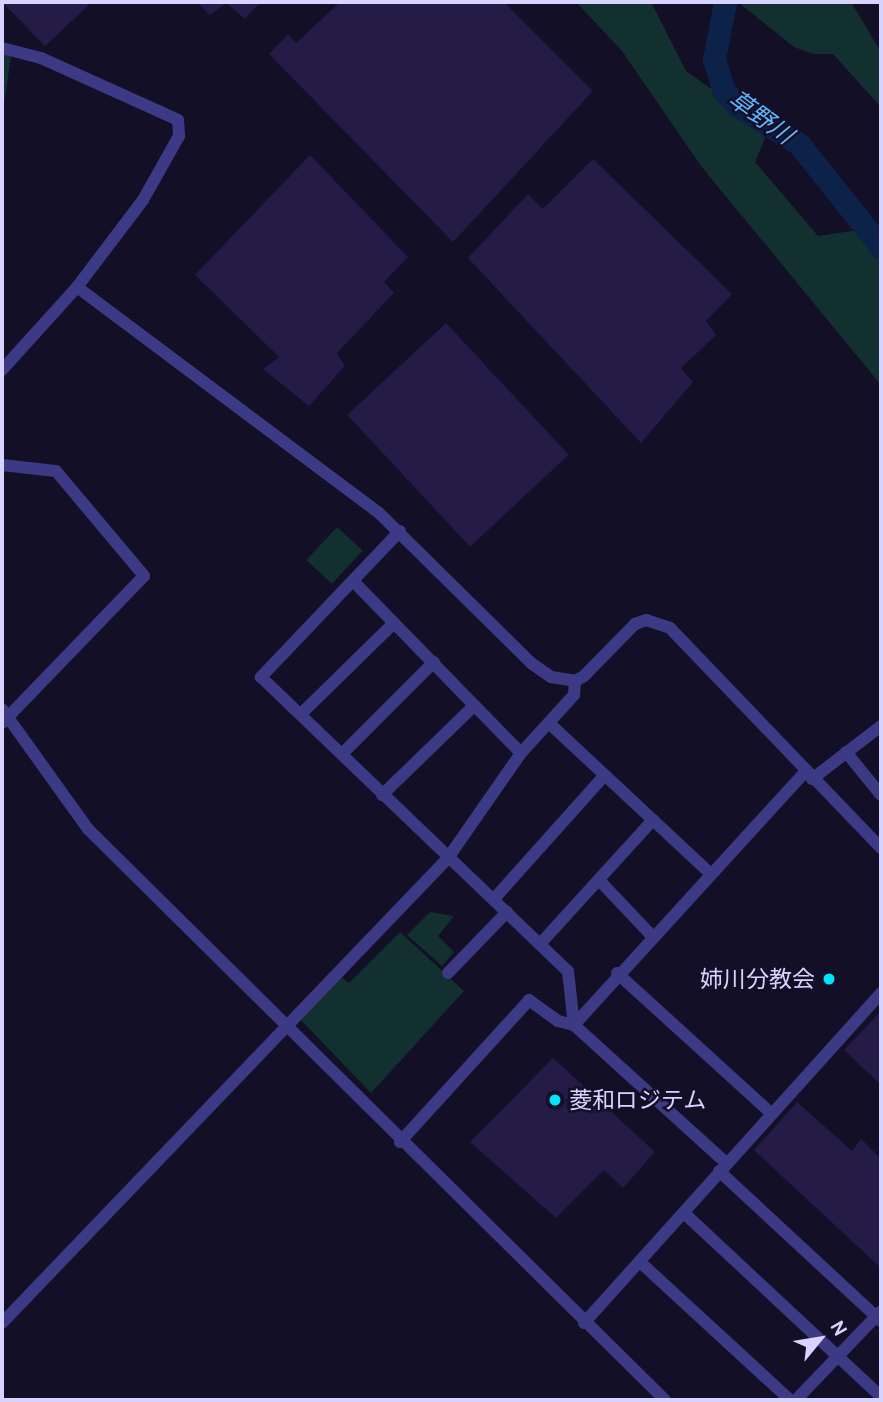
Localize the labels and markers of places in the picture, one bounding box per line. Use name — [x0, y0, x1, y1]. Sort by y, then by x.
place label: 姉川分教会 — [700, 965, 815, 993]
marker: 姉川分教会 — [821, 971, 837, 987]
place label: 菱和ロジテム — [569, 1086, 707, 1114]
marker: 菱和ロジテム — [547, 1092, 563, 1108]

